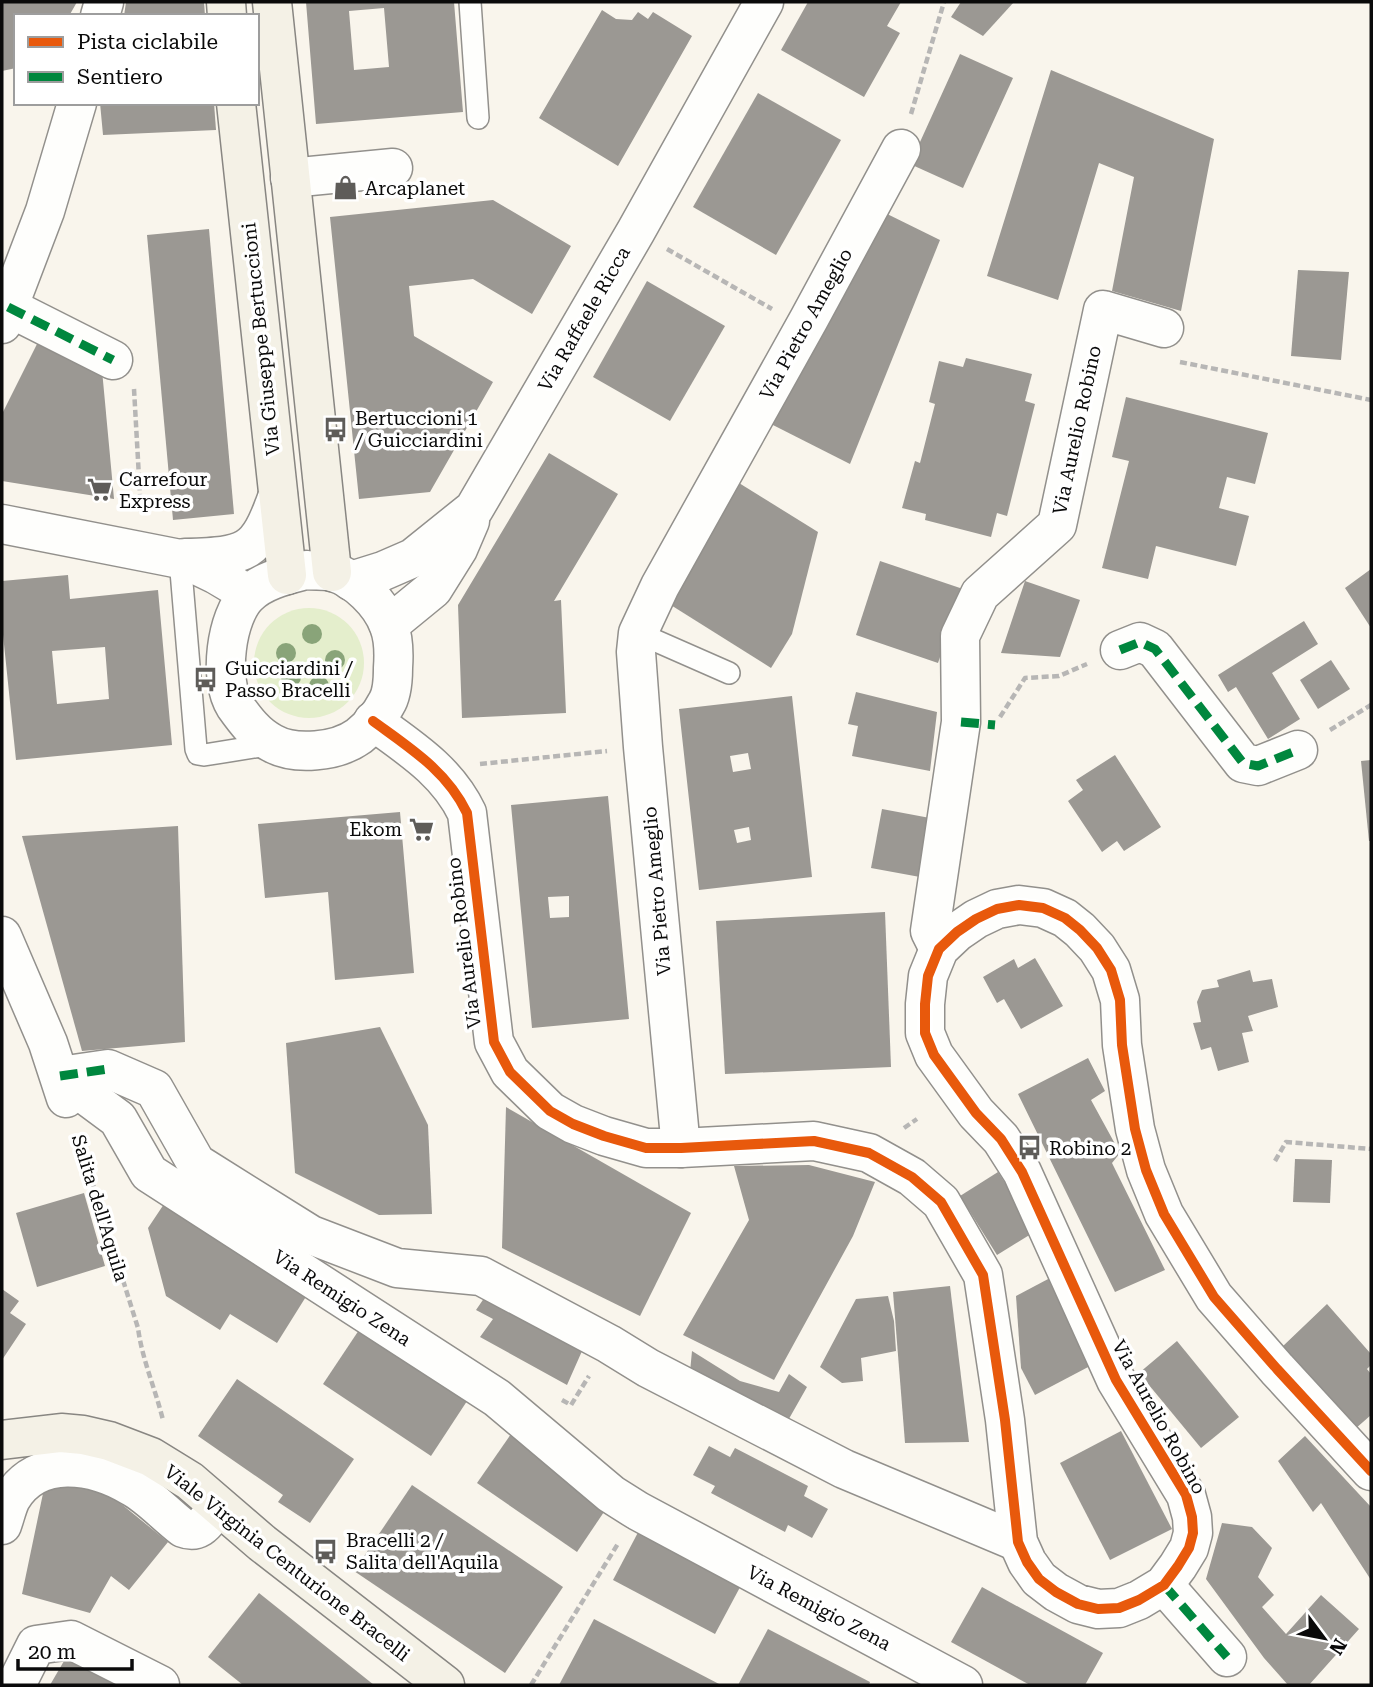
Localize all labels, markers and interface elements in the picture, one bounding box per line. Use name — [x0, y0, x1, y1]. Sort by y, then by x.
legend — [14, 14, 259, 105]
text: Pista ciclabile — [77, 30, 218, 54]
text: Sentiero — [77, 65, 163, 89]
shop icon: Arcaplanet — [331, 174, 359, 202]
place label: Arcaplanet — [365, 177, 465, 200]
street label: Via Giuseppe Bertuccioni — [237, 221, 285, 457]
street label: Via Raffaele Ricca — [533, 242, 635, 396]
street label: Via Pietro Ameglio — [755, 244, 857, 404]
street label: Via Aurelio Robino — [1048, 343, 1106, 517]
place label: Bertuccioni 1 / Guicciardini — [354, 407, 483, 452]
bus stop icon: Bertuccioni 1 / Guicciardini — [321, 415, 349, 443]
place label: Carrefour Express — [119, 468, 208, 513]
supermarket icon: Carrefour Express — [85, 476, 113, 504]
place label: Guicciardini / Passo Bracelli — [225, 657, 354, 702]
bus stop icon: Guicciardini / Passo Bracelli — [191, 665, 219, 693]
street label: Via Pietro Ameglio — [638, 805, 676, 977]
supermarket icon: Ekom — [408, 815, 436, 843]
place label: Ekom — [349, 818, 402, 841]
street label: Via Aurelio Robino — [442, 856, 486, 1030]
street label: Salita dell'Aquila — [67, 1132, 133, 1285]
bus stop icon: Robino 2 — [1015, 1134, 1043, 1162]
place label: Robino 2 — [1049, 1137, 1131, 1160]
street label: Via Remigio Zena — [269, 1245, 416, 1351]
street label: Via Aurelio Robino — [1107, 1336, 1211, 1498]
street label: Viale Virginia Centurione Bracelli — [160, 1460, 414, 1666]
place label: Bracelli 2 / Salita dell'Aquila — [346, 1529, 499, 1574]
bus stop icon: Bracelli 2 / Salita dell'Aquila — [312, 1537, 340, 1565]
street label: Via Remigio Zena — [743, 1560, 895, 1656]
north arrow — [1289, 1603, 1359, 1673]
scale bar — [18, 1628, 131, 1672]
text: N — [1324, 1634, 1352, 1659]
text: 20 m — [28, 1640, 76, 1664]

